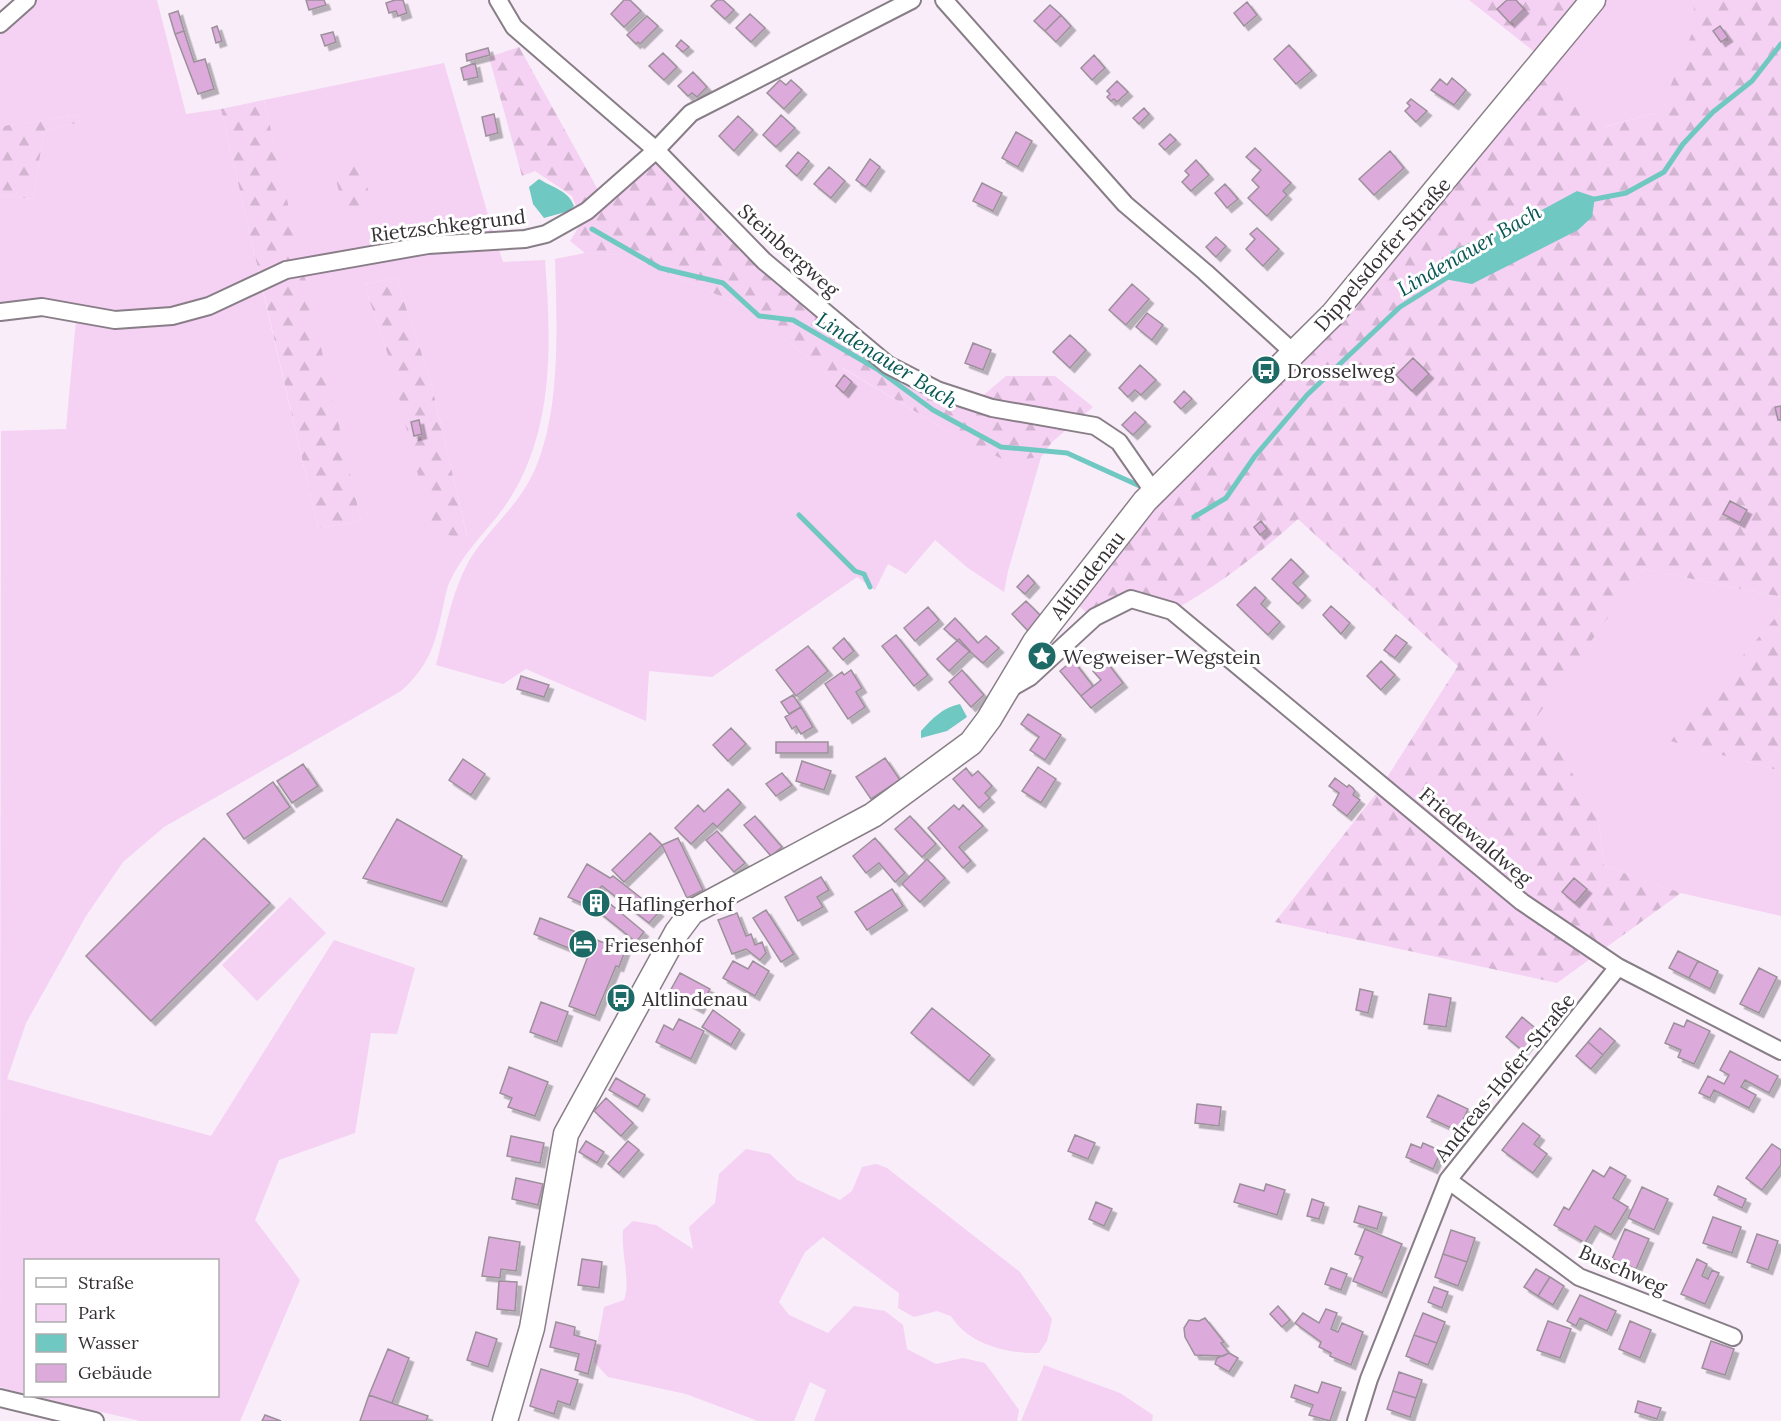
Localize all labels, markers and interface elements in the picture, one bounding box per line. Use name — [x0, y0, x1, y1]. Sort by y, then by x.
street label: Dippelsdorfer Straße — [1308, 172, 1456, 336]
street label: Steinbergweg — [733, 198, 845, 303]
water label: Lindenauer Bach — [1392, 198, 1546, 302]
street label: Rietzschkegrund — [369, 203, 527, 247]
water label: Lindenauer Bach — [811, 306, 963, 414]
bus stop icon: Drosselweg — [1250, 354, 1282, 386]
place label: Drosselweg — [1287, 358, 1395, 383]
street label: Altlindenau — [1044, 526, 1130, 625]
place icon: Wegweiser-Wegstein — [1026, 640, 1058, 672]
place label: Wegweiser-Wegstein — [1063, 644, 1261, 669]
street label: Friedewaldweg — [1414, 782, 1538, 891]
building icon: Haflingerhof — [580, 887, 612, 919]
place label: Haflingerhof — [617, 891, 735, 916]
hotel icon: Friesenhof — [567, 928, 599, 960]
place label: Friesenhof — [604, 932, 704, 957]
bus stop icon: Altlindenau — [605, 982, 637, 1014]
place label: Altlindenau — [641, 986, 748, 1011]
street label: Andreas-Hofer-Straße — [1428, 988, 1580, 1167]
street label: Buschweg — [1575, 1239, 1672, 1300]
legend — [24, 1259, 219, 1397]
text: Straße — [78, 1271, 134, 1294]
text: Park — [78, 1301, 116, 1324]
text: Wasser — [78, 1331, 139, 1354]
text: Gebäude — [78, 1361, 153, 1384]

